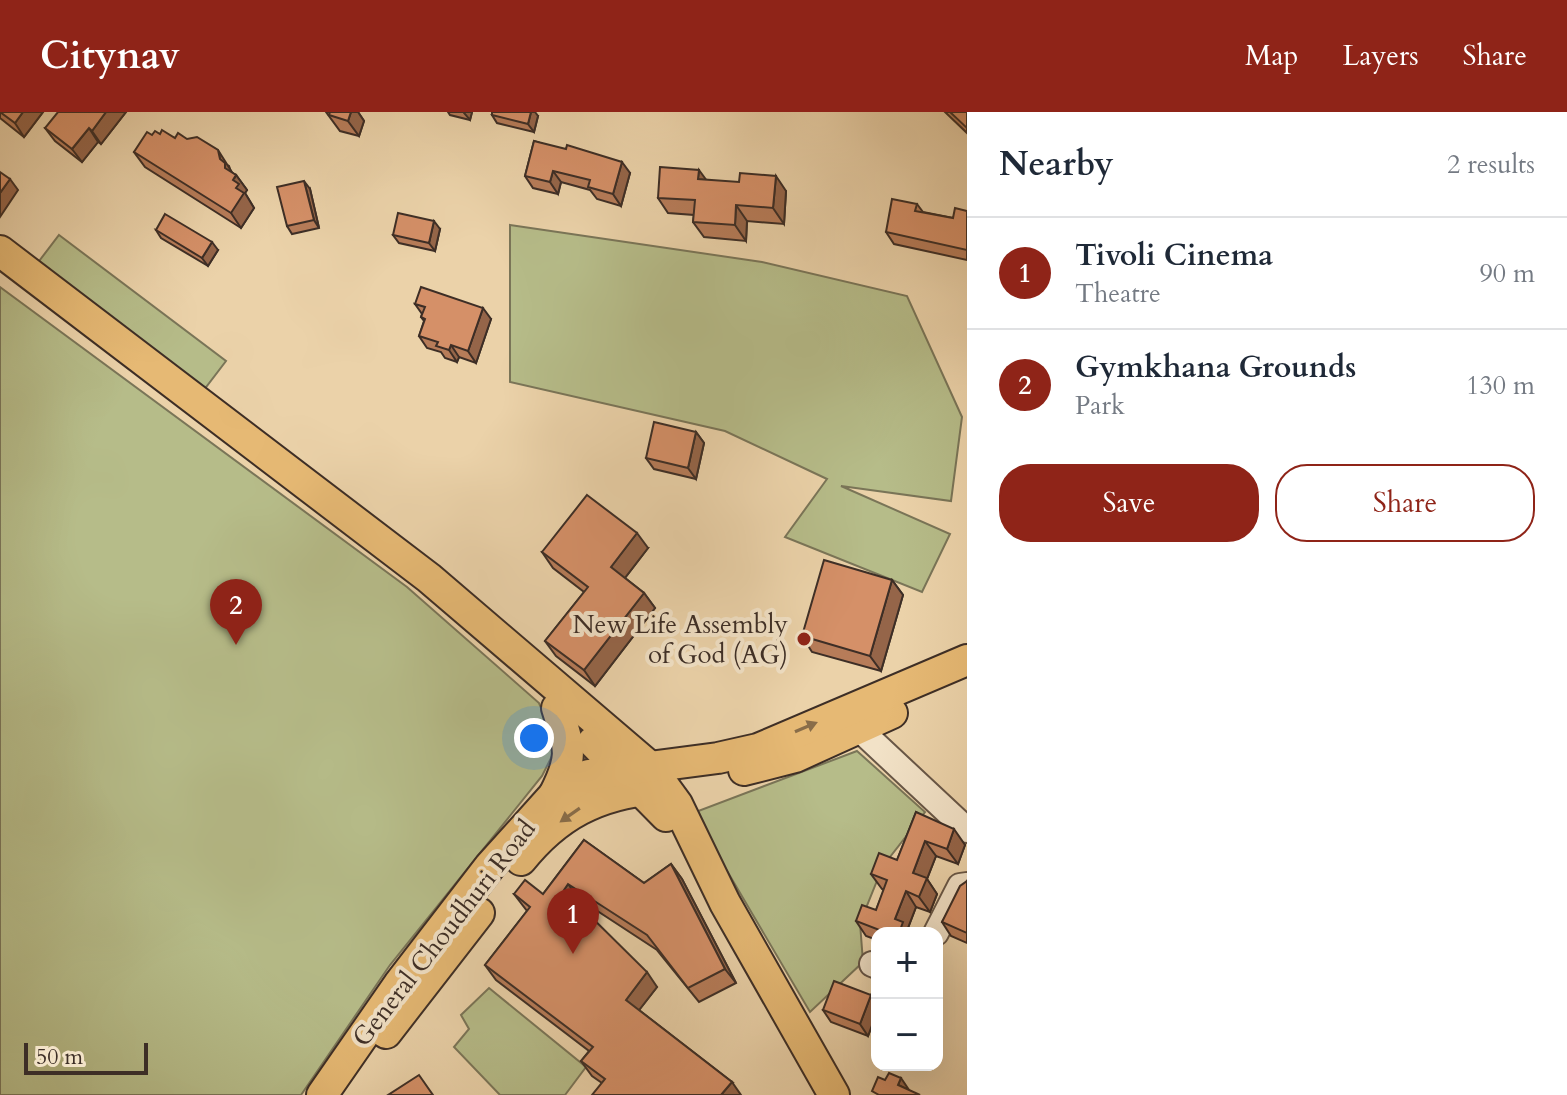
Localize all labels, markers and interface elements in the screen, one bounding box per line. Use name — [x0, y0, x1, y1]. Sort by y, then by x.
text: Citynav — [40, 30, 180, 82]
text: Map — [1245, 37, 1298, 75]
text: Layers — [1342, 37, 1419, 75]
text: Share — [1463, 37, 1527, 75]
text: Nearby — [999, 141, 1114, 187]
text: 2 results — [1447, 147, 1535, 182]
text: Tivoli Cinema — [1075, 235, 1273, 276]
text: 1 — [1018, 256, 1032, 291]
text: 90 m — [1479, 256, 1535, 291]
text: Theatre — [1075, 276, 1161, 311]
text: Gymkhana Grounds — [1075, 347, 1356, 388]
text: 2 — [1018, 368, 1032, 403]
text: 130 m — [1466, 368, 1535, 403]
text: Park — [1075, 388, 1125, 423]
button: Save — [999, 464, 1259, 542]
button: Share — [1275, 464, 1535, 542]
pin: 2 — [210, 579, 262, 645]
place label: New Life Assembly of God (AG) — [572, 607, 788, 672]
marker: New Life Assembly of God (AG) — [795, 630, 813, 648]
your location — [514, 718, 554, 758]
one-way arrow — [794, 721, 818, 734]
one-way arrow — [560, 807, 581, 822]
street label: General Choudhuri Road — [344, 812, 544, 1054]
pin: 1 — [547, 888, 599, 954]
map controls — [871, 927, 943, 1071]
button: + — [871, 927, 943, 999]
button: − — [871, 999, 943, 1071]
scale bar — [24, 1039, 148, 1075]
text: 50 m — [36, 1042, 83, 1072]

